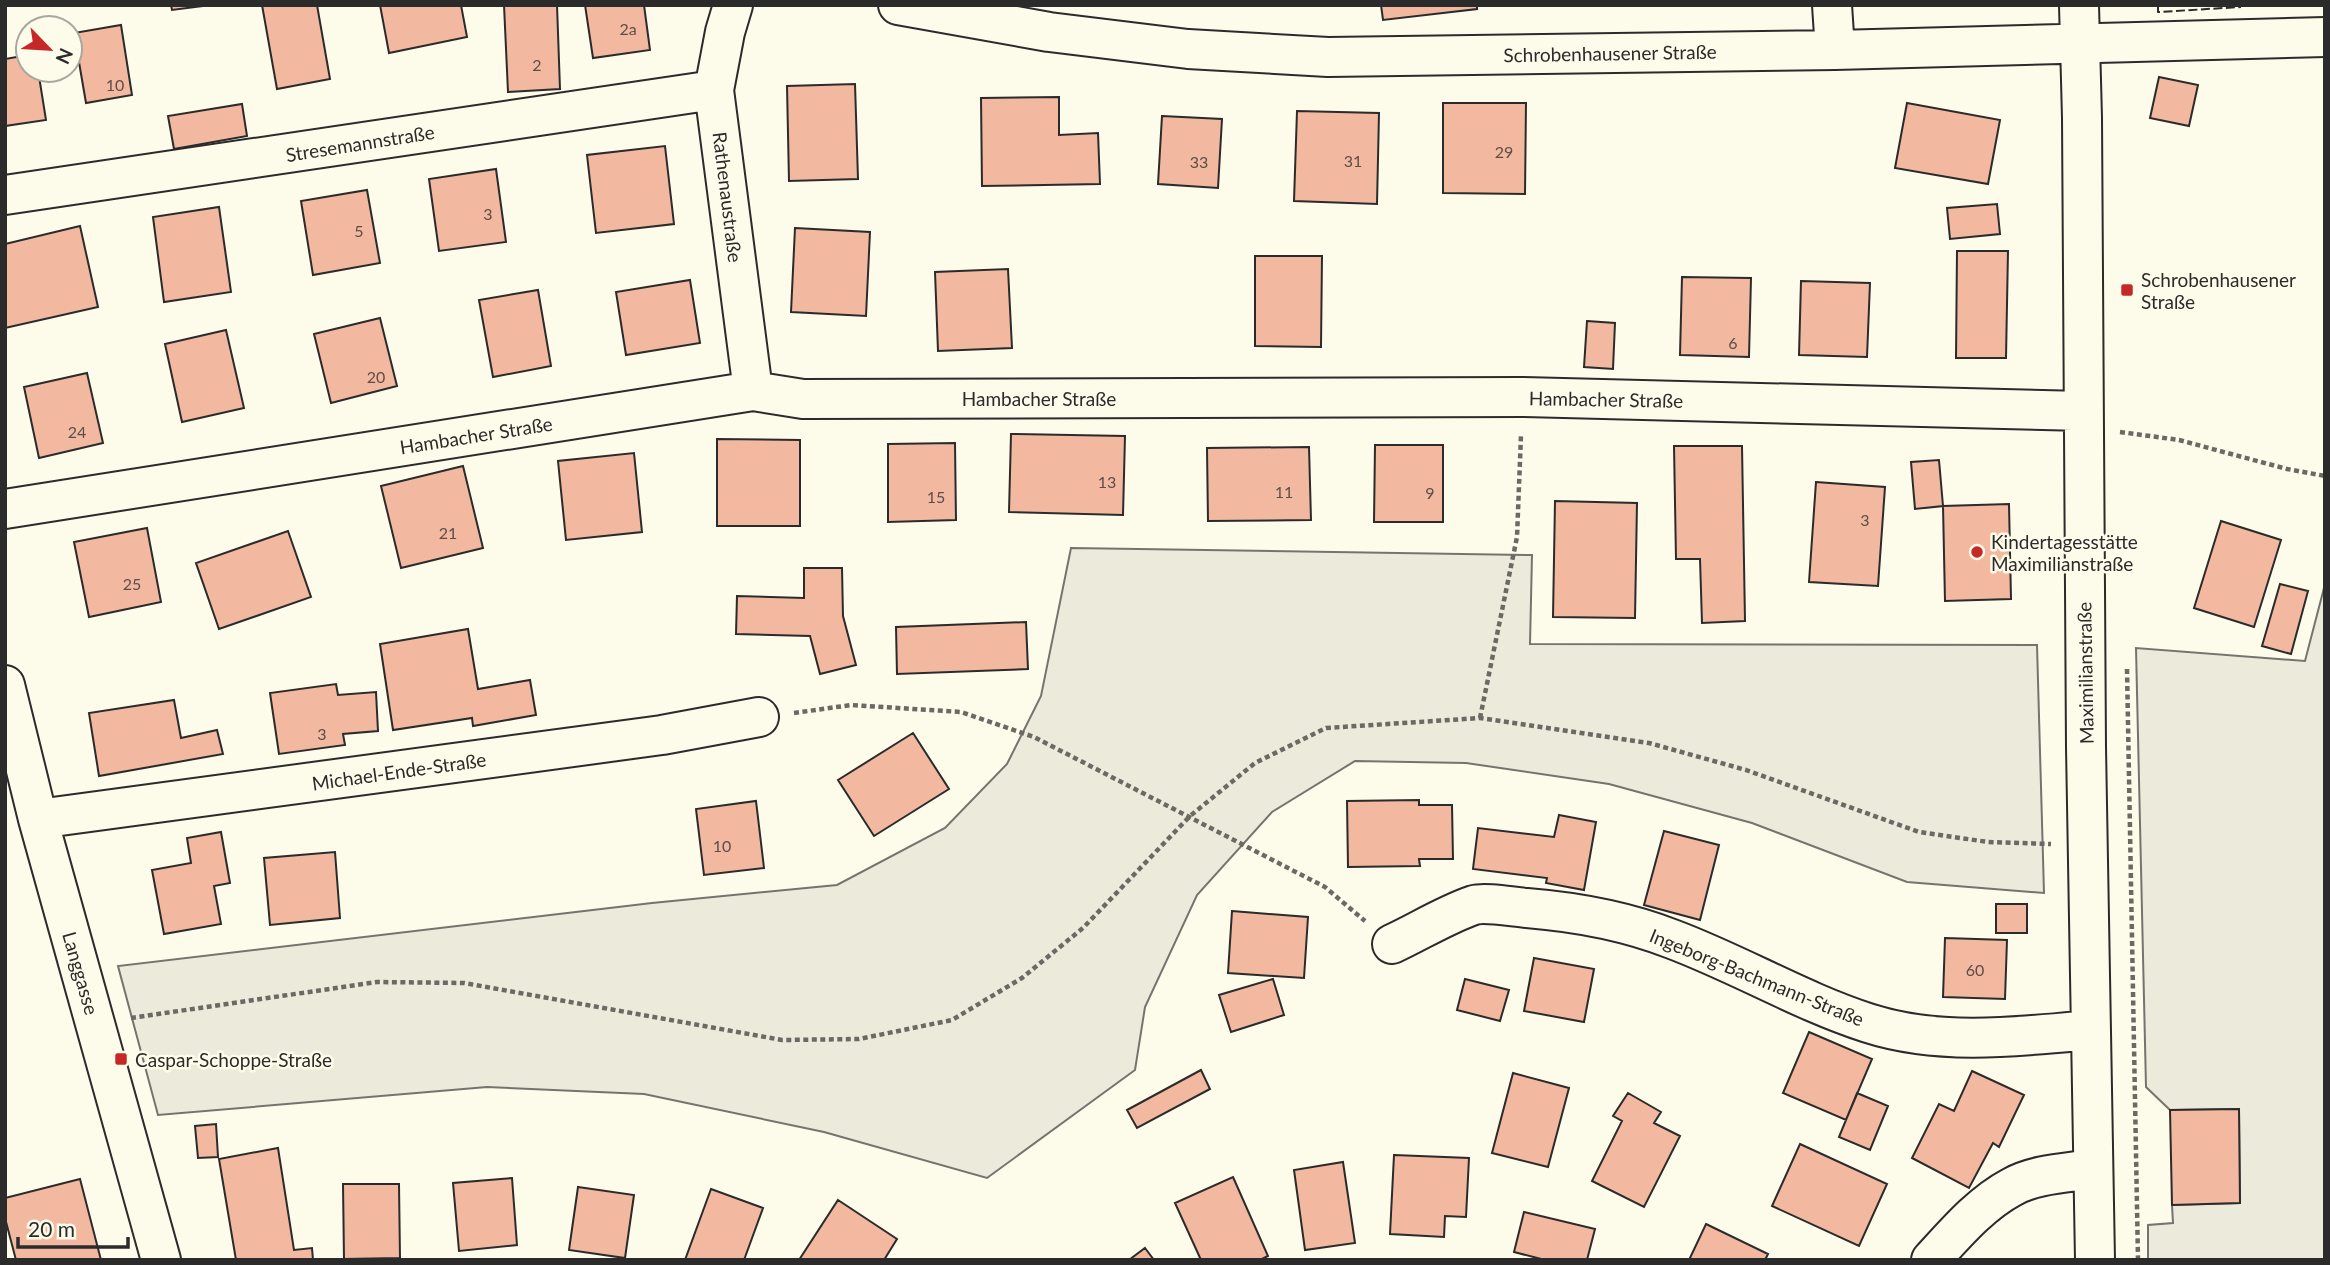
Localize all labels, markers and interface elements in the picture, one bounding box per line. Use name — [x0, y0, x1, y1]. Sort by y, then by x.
north arrow — [14, 14, 84, 84]
house number: 2a — [619, 19, 637, 38]
street label: Schrobenhausener Straße — [1503, 40, 1717, 66]
text: N — [51, 45, 78, 68]
house number: 2 — [532, 55, 542, 74]
house number: 10 — [106, 75, 124, 94]
street label: Stresemannstraße — [284, 120, 436, 166]
street label: Rathenaustraße — [709, 130, 747, 264]
house number: 29 — [1495, 142, 1513, 161]
house number: 31 — [1344, 151, 1362, 170]
house number: 33 — [1190, 152, 1208, 171]
house number: 3 — [483, 204, 493, 223]
house number: 5 — [354, 221, 364, 240]
place label: Schrobenhausener Straße — [2141, 268, 2296, 313]
marker: Schrobenhausener Straße — [2119, 282, 2135, 298]
house number: 6 — [1728, 333, 1738, 352]
house number: 20 — [367, 367, 385, 386]
street label: Hambacher Straße — [1529, 386, 1683, 412]
street label: Hambacher Straße — [962, 387, 1116, 410]
street label: Hambacher Straße — [398, 412, 554, 458]
house number: 24 — [68, 422, 86, 441]
house number: 13 — [1098, 472, 1116, 491]
house number: 11 — [1275, 482, 1293, 501]
house number: 9 — [1425, 483, 1435, 502]
house number: 15 — [927, 487, 945, 506]
house number: 3 — [1860, 510, 1870, 529]
house number: 21 — [439, 523, 457, 542]
place label: Kindertagesstätte Maximilianstraße — [1991, 530, 2138, 575]
marker: Kindertagesstätte Maximilianstraße — [1969, 544, 1985, 560]
house number: 25 — [123, 574, 141, 593]
street label: Maximilianstraße — [2072, 602, 2098, 744]
house number: 3 — [317, 724, 327, 743]
street label: Michael-Ende-Straße — [310, 747, 488, 795]
house number: 10 — [713, 836, 731, 855]
street label: Ingeborg-Bachmann-Straße — [1646, 923, 1868, 1031]
street label: Langgasse — [58, 929, 104, 1017]
house number: 60 — [1966, 960, 1984, 979]
place label: Caspar-Schoppe-Straße — [135, 1048, 332, 1071]
marker: Caspar-Schoppe-Straße — [113, 1051, 129, 1067]
scale bar — [18, 1206, 128, 1250]
text: 20 m — [28, 1216, 75, 1241]

